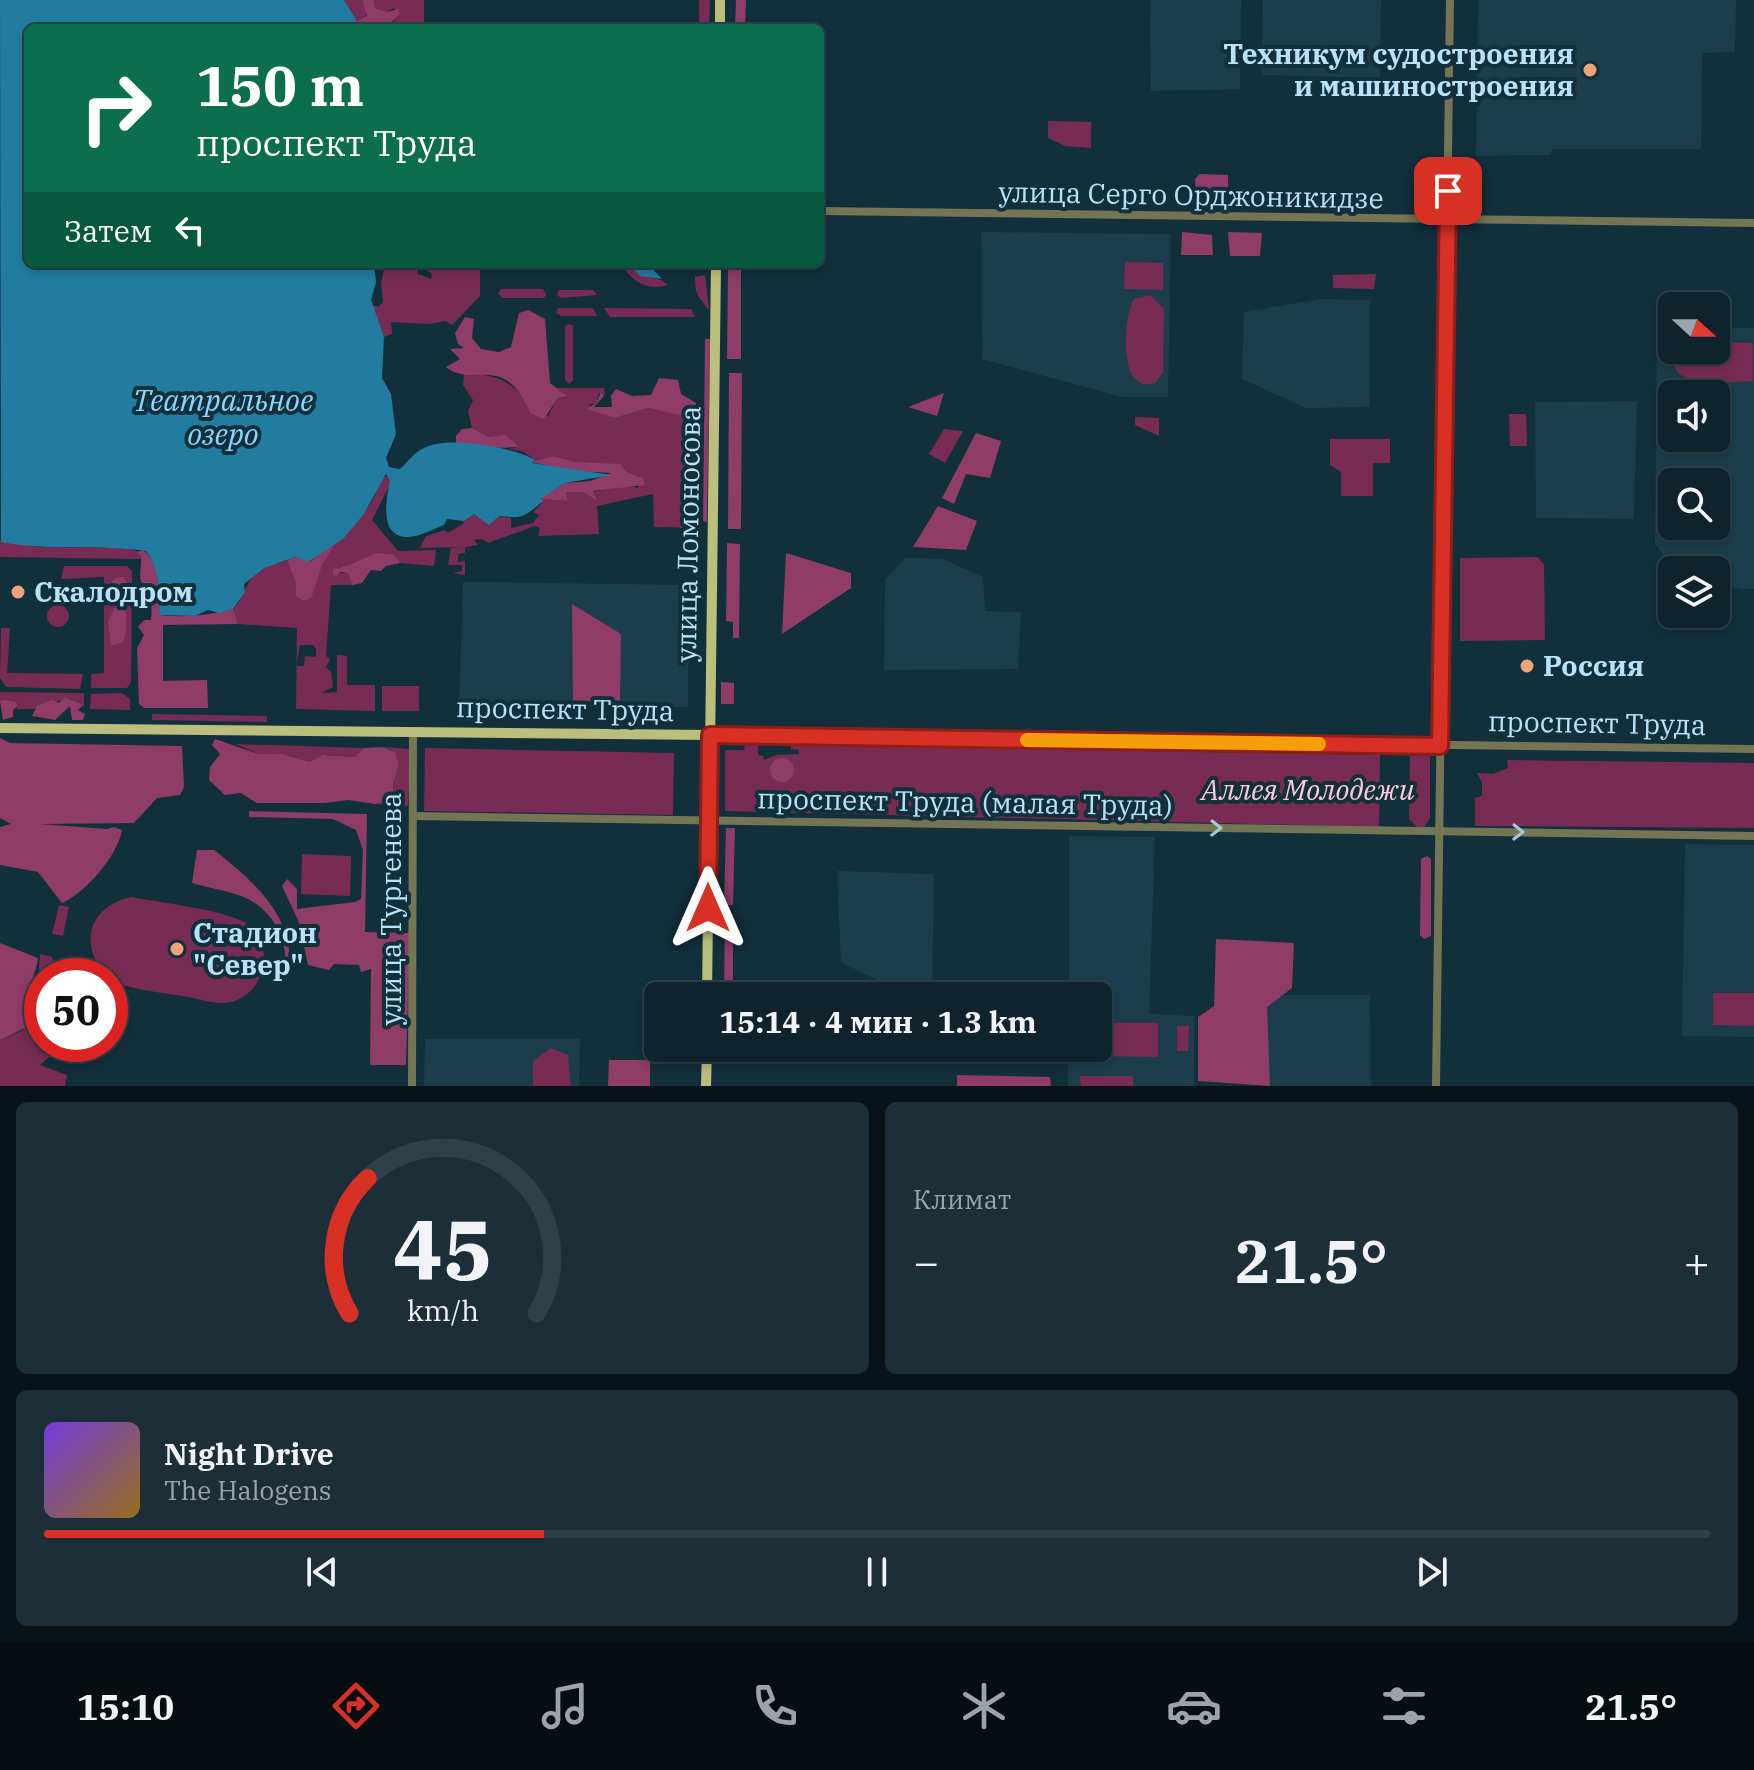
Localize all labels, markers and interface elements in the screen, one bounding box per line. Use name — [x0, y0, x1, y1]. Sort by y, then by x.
place label: Техникум судостроения и машиностроения — [1223, 35, 1574, 104]
text: 150 m — [196, 49, 364, 121]
icon: right — [64, 56, 168, 160]
marker: Техникум судостроения и машиностроения — [1581, 61, 1599, 79]
text: проспект Труда — [196, 119, 477, 166]
pin — [1414, 157, 1482, 225]
icon: arrive — [1426, 169, 1470, 213]
street label: улица Серго Орджоникидзе — [998, 173, 1384, 216]
icon: left — [168, 208, 212, 252]
text: Затем — [64, 211, 152, 250]
north arrow — [1658, 292, 1730, 364]
map controls — [1658, 292, 1730, 628]
water label: Театральное озеро — [133, 380, 313, 453]
button: sound — [1658, 380, 1730, 452]
street label: улица Ломоносова — [667, 405, 708, 663]
button: search — [1658, 468, 1730, 540]
button: layers — [1658, 556, 1730, 628]
place label: Скалодром — [34, 573, 193, 610]
marker: Скалодром — [9, 583, 27, 601]
place label: Россия — [1543, 647, 1644, 684]
marker: Россия — [1518, 657, 1536, 675]
street label: проспект Труда — [456, 688, 674, 729]
street label: проспект Труда — [1488, 702, 1706, 743]
park label: Аллея Молодежи — [1199, 771, 1415, 808]
street label: проспект Труда (малая Труда) — [757, 779, 1173, 824]
street label: улица Тургенева — [372, 792, 409, 1026]
one-way arrow — [1210, 819, 1223, 837]
one-way arrow — [1512, 824, 1525, 841]
position arrow — [666, 866, 750, 950]
place label: Стадион "Север" — [193, 914, 317, 983]
marker: Стадион "Север" — [168, 940, 186, 958]
speed limit sign: 50 — [24, 958, 128, 1062]
text: 15:14 · 4 мин · 1.3 km — [719, 1002, 1037, 1041]
text: Климат — [913, 1182, 1011, 1216]
text: 45 — [393, 1195, 492, 1303]
text: 21.5° — [1235, 1221, 1388, 1300]
text: − — [913, 1233, 939, 1290]
text: + — [1684, 1233, 1710, 1290]
text: km/h — [406, 1292, 479, 1329]
text: Night Drive — [164, 1434, 334, 1473]
text: The Halogens — [164, 1473, 332, 1507]
icon: previous — [300, 1550, 344, 1594]
icon: pause — [855, 1550, 899, 1594]
icon: next — [1410, 1550, 1454, 1594]
icon: directions — [328, 1678, 384, 1734]
icon: music — [537, 1678, 593, 1734]
icon: phone — [747, 1678, 803, 1734]
icon: climate — [956, 1678, 1012, 1734]
icon: car — [1166, 1678, 1222, 1734]
icon: filters — [1376, 1678, 1432, 1734]
text: 15:10 — [77, 1683, 174, 1730]
text: 21.5° — [1585, 1683, 1677, 1730]

